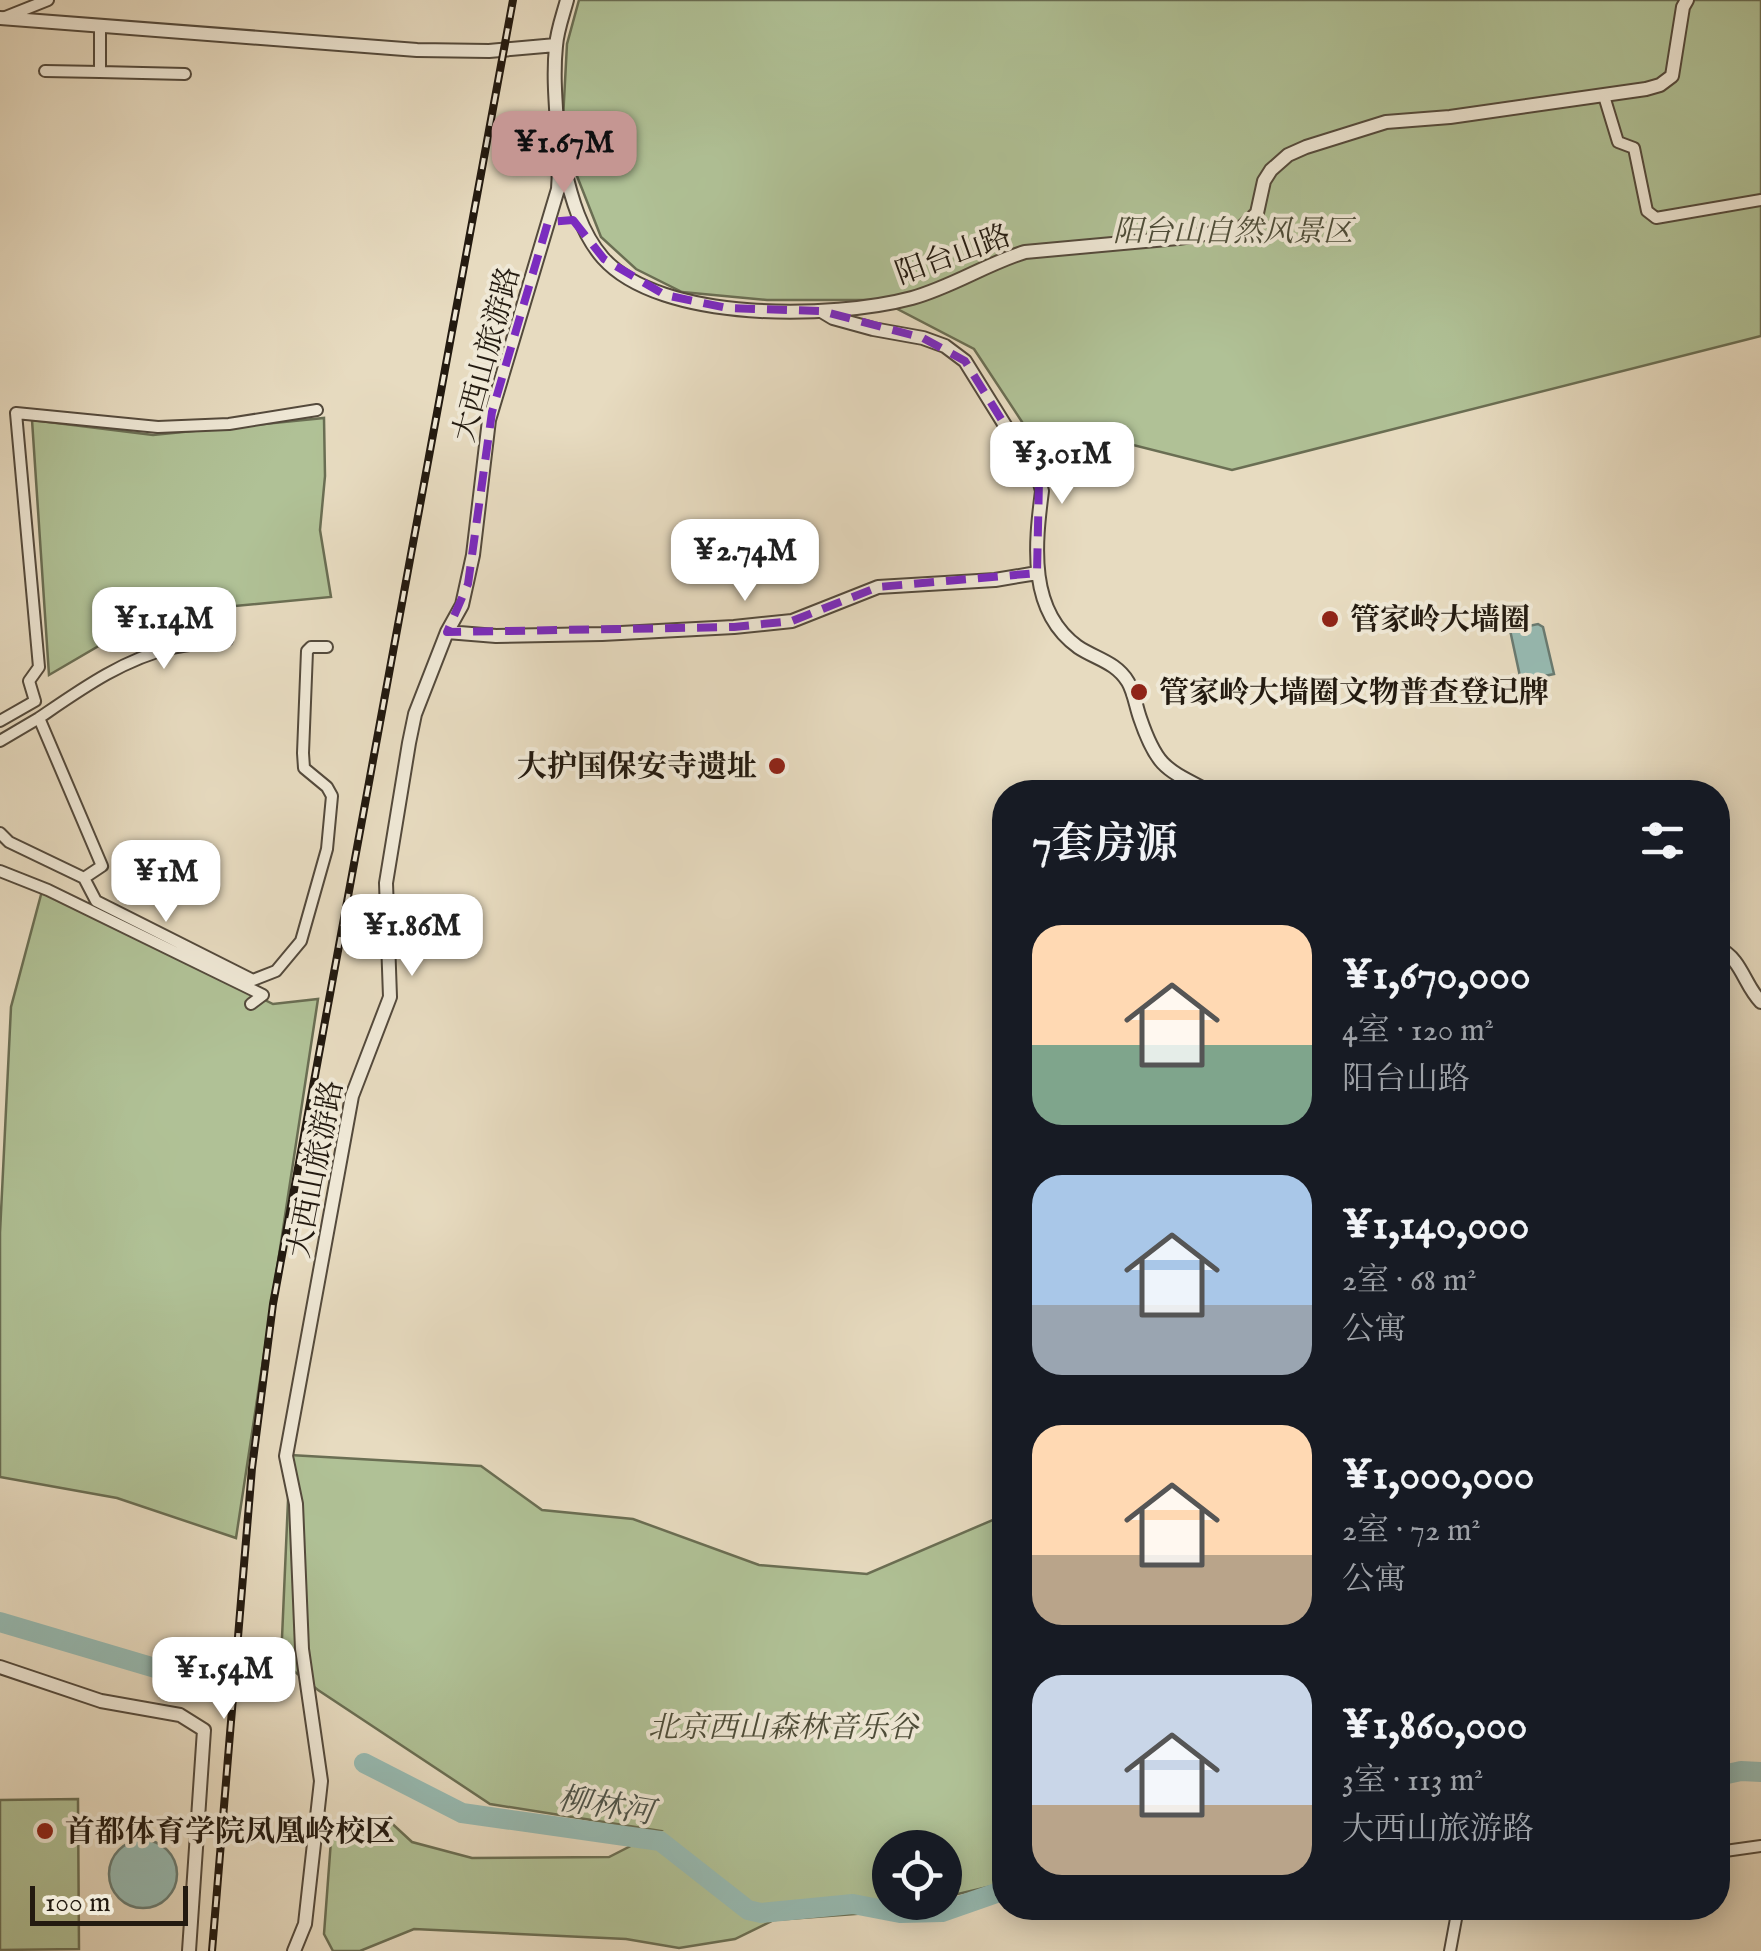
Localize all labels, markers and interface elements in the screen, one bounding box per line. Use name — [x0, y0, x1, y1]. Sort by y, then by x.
pin: ¥1.67M — [483, 111, 645, 196]
text: ¥1.67M — [514, 123, 614, 164]
park label: 阳台山自然风景区 — [1113, 214, 1357, 252]
street label: 阳台山路 — [891, 218, 1017, 294]
street label: 大西山旅游路 — [446, 263, 530, 446]
pin: ¥3.01M — [981, 422, 1143, 507]
text: ¥3.01M — [1012, 434, 1112, 475]
pin: ¥2.74M — [664, 519, 826, 604]
text: ¥2.74M — [693, 531, 797, 572]
pin: ¥1.14M — [83, 587, 245, 672]
text: ¥1.14M — [114, 599, 214, 640]
place label: 管家岭大墙圈 — [1350, 602, 1530, 640]
marker: 管家岭大墙圈 — [1319, 608, 1341, 630]
place label: 管家岭大墙圈文物普查登记牌 — [1159, 675, 1549, 713]
marker: 管家岭大墙圈文物普查登记牌 — [1128, 681, 1150, 703]
place label: 大护国保安寺遗址 — [517, 749, 757, 787]
marker: 大护国保安寺遗址 — [766, 755, 788, 777]
icon: filters — [1635, 813, 1690, 868]
text: 7套房源 — [1032, 819, 1178, 872]
pin: ¥1M — [118, 840, 214, 925]
text: ¥1M — [133, 852, 199, 893]
pin: ¥1.86M — [331, 894, 493, 979]
text: ¥1.86M — [363, 906, 461, 947]
text: ¥1,670,000 — [1342, 950, 1531, 1003]
icon: home — [1112, 965, 1232, 1085]
text: 4室 · 120 m² — [1342, 1011, 1494, 1052]
text: 阳台山路 — [1342, 1060, 1470, 1101]
street label: 大西山旅游路 — [281, 1077, 353, 1261]
text: ¥1,140,000 — [1342, 1200, 1529, 1253]
icon: home — [1112, 1215, 1232, 1335]
text: 2室 · 68 m² — [1342, 1261, 1477, 1302]
text: 公寓 — [1342, 1310, 1406, 1351]
text: ¥1,000,000 — [1342, 1450, 1534, 1503]
icon: home — [1112, 1465, 1232, 1585]
text: 2室 · 72 m² — [1342, 1511, 1481, 1552]
text: 公寓 — [1342, 1560, 1406, 1601]
pin: ¥1.54M — [143, 1637, 305, 1722]
text: ¥1.54M — [174, 1649, 274, 1690]
text: ¥1,860,000 — [1342, 1700, 1527, 1753]
park label: 北京西山森林音乐谷 — [648, 1710, 920, 1748]
icon: home — [1112, 1715, 1232, 1835]
text: 3室 · 113 m² — [1342, 1761, 1483, 1802]
water label: 柳林河 — [555, 1780, 661, 1836]
text: 大西山旅游路 — [1342, 1810, 1534, 1851]
place label: 首都体育学院凤凰岭校区 — [65, 1814, 395, 1852]
marker: 首都体育学院凤凰岭校区 — [34, 1820, 56, 1842]
map controls — [872, 1830, 962, 1920]
button: locate — [872, 1830, 962, 1920]
scale bar — [30, 1881, 188, 1926]
text: 100 m — [45, 1886, 111, 1921]

